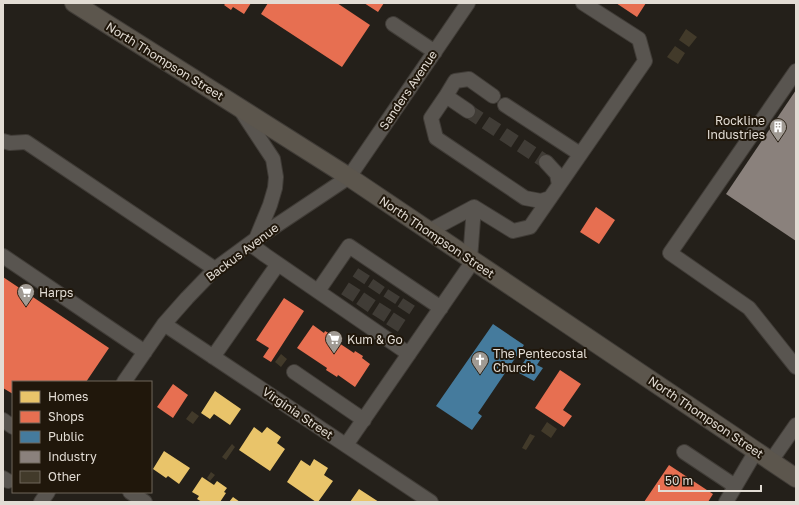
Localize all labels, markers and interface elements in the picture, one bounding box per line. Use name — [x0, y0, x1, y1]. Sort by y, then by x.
street label: North Thompson Street — [103, 19, 227, 103]
street label: Sanders Avenue — [376, 47, 440, 133]
place label: Rockline Industries — [707, 113, 765, 142]
building icon: Rockline Industries — [768, 117, 788, 142]
street label: North Thompson Street — [376, 193, 498, 281]
street label: Backus Avenue — [203, 220, 281, 284]
supermarket icon: Harps — [16, 282, 36, 307]
place label: Harps — [39, 285, 73, 300]
supermarket icon: Kum & Go — [324, 329, 344, 354]
place label: Kum & Go — [347, 332, 403, 347]
place label: The Pentecostal Church — [493, 346, 587, 375]
church icon: The Pentecostal Church — [470, 350, 490, 375]
street label: North Thompson Street — [645, 373, 767, 461]
legend — [12, 381, 152, 493]
street label: Virginia Street — [260, 384, 336, 442]
text: Homes — [48, 389, 88, 404]
text: Shops — [48, 409, 84, 424]
text: Public — [48, 429, 85, 444]
text: Industry — [48, 449, 97, 464]
scale bar — [659, 467, 761, 493]
text: Other — [48, 469, 81, 484]
text: 50 m — [665, 473, 693, 488]

